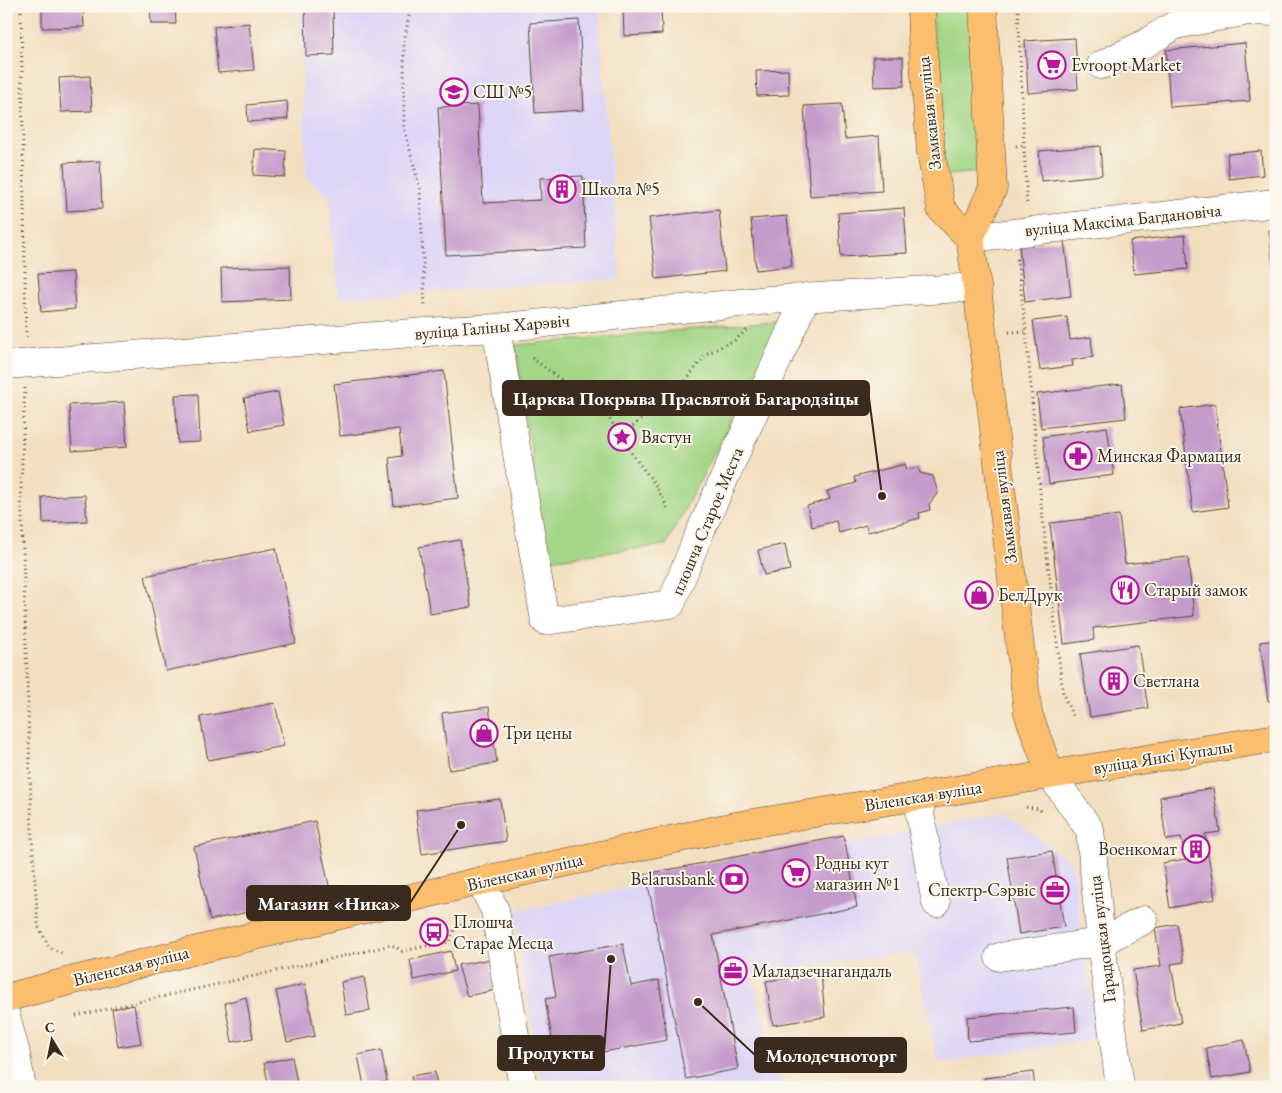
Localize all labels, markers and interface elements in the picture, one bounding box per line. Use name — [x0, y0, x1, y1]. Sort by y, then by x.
supermarket icon: Evroopt Market — [1037, 50, 1067, 80]
place label: Evroopt Market — [1071, 53, 1181, 76]
street label: Замкавая вуліца — [911, 54, 946, 171]
school or university icon: СШ №5 — [439, 77, 469, 107]
place label: СШ №5 — [473, 80, 532, 103]
building icon: Школа №5 — [547, 174, 577, 204]
place label: Школа №5 — [581, 177, 660, 200]
street label: вуліца Максіма Багдановіча — [1023, 198, 1223, 241]
street label: вуліца Галіны Харэвіч — [413, 308, 571, 345]
callout: Царква Покрыва Прасвятой Багародзіцы — [503, 381, 869, 415]
text: Царква Покрыва Прасвятой Багародзіцы — [513, 386, 859, 411]
place icon: Вястун — [607, 422, 637, 452]
place label: Вястун — [641, 425, 692, 448]
pharmacy icon: Минская Фармация — [1063, 441, 1093, 471]
street label: плошча Старое Места — [665, 443, 748, 598]
place label: Минская Фармация — [1097, 444, 1242, 467]
street label: Замкавая вуліца — [985, 448, 1022, 565]
restaurant icon: Старый замок — [1110, 575, 1140, 605]
place label: Старый замок — [1144, 578, 1248, 601]
shop icon: БелДрук — [964, 580, 994, 610]
place label: БелДрук — [998, 583, 1063, 606]
building icon: Светлана — [1099, 666, 1129, 696]
place label: Светлана — [1133, 669, 1201, 692]
shop icon: Три цены — [469, 718, 499, 748]
place label: Три цены — [503, 721, 572, 744]
street label: вуліца Янкі Купалы — [1092, 734, 1234, 779]
street label: Віленская вуліца — [863, 775, 984, 816]
building icon: Военкомат — [1181, 834, 1211, 864]
place label: Военкомат — [1098, 837, 1178, 860]
street label: Віленская вуліца — [465, 847, 586, 896]
place label: Родны кут магазин №1 — [815, 851, 900, 895]
supermarket icon: Родны кут магазин №1 — [781, 858, 811, 888]
bank icon: Belarusbank — [719, 864, 749, 894]
place label: Belarusbank — [631, 867, 716, 890]
street label: Гарадоцкая вуліца — [1082, 873, 1121, 1004]
office icon: Спектр-Сэрвіс — [1040, 875, 1070, 905]
place label: Спектр-Сэрвіс — [928, 878, 1036, 901]
callout: Магазин «Ника» — [247, 886, 410, 920]
text: Магазин «Ника» — [258, 891, 400, 916]
place label: Плошча Старае Месца — [453, 910, 554, 954]
bus stop icon: Плошча Старае Месца — [419, 917, 449, 947]
street label: Віленская вуліца — [71, 940, 192, 991]
office icon: Маладзечнагандаль — [718, 956, 748, 986]
place label: Маладзечнагандаль — [752, 959, 892, 982]
north arrow — [28, 1016, 78, 1066]
text: С — [43, 1017, 56, 1037]
callout: Продукты — [498, 1036, 604, 1070]
callout: Молодечноторг — [755, 1038, 906, 1072]
text: Продукты — [508, 1040, 595, 1065]
text: Молодечноторг — [766, 1043, 897, 1068]

